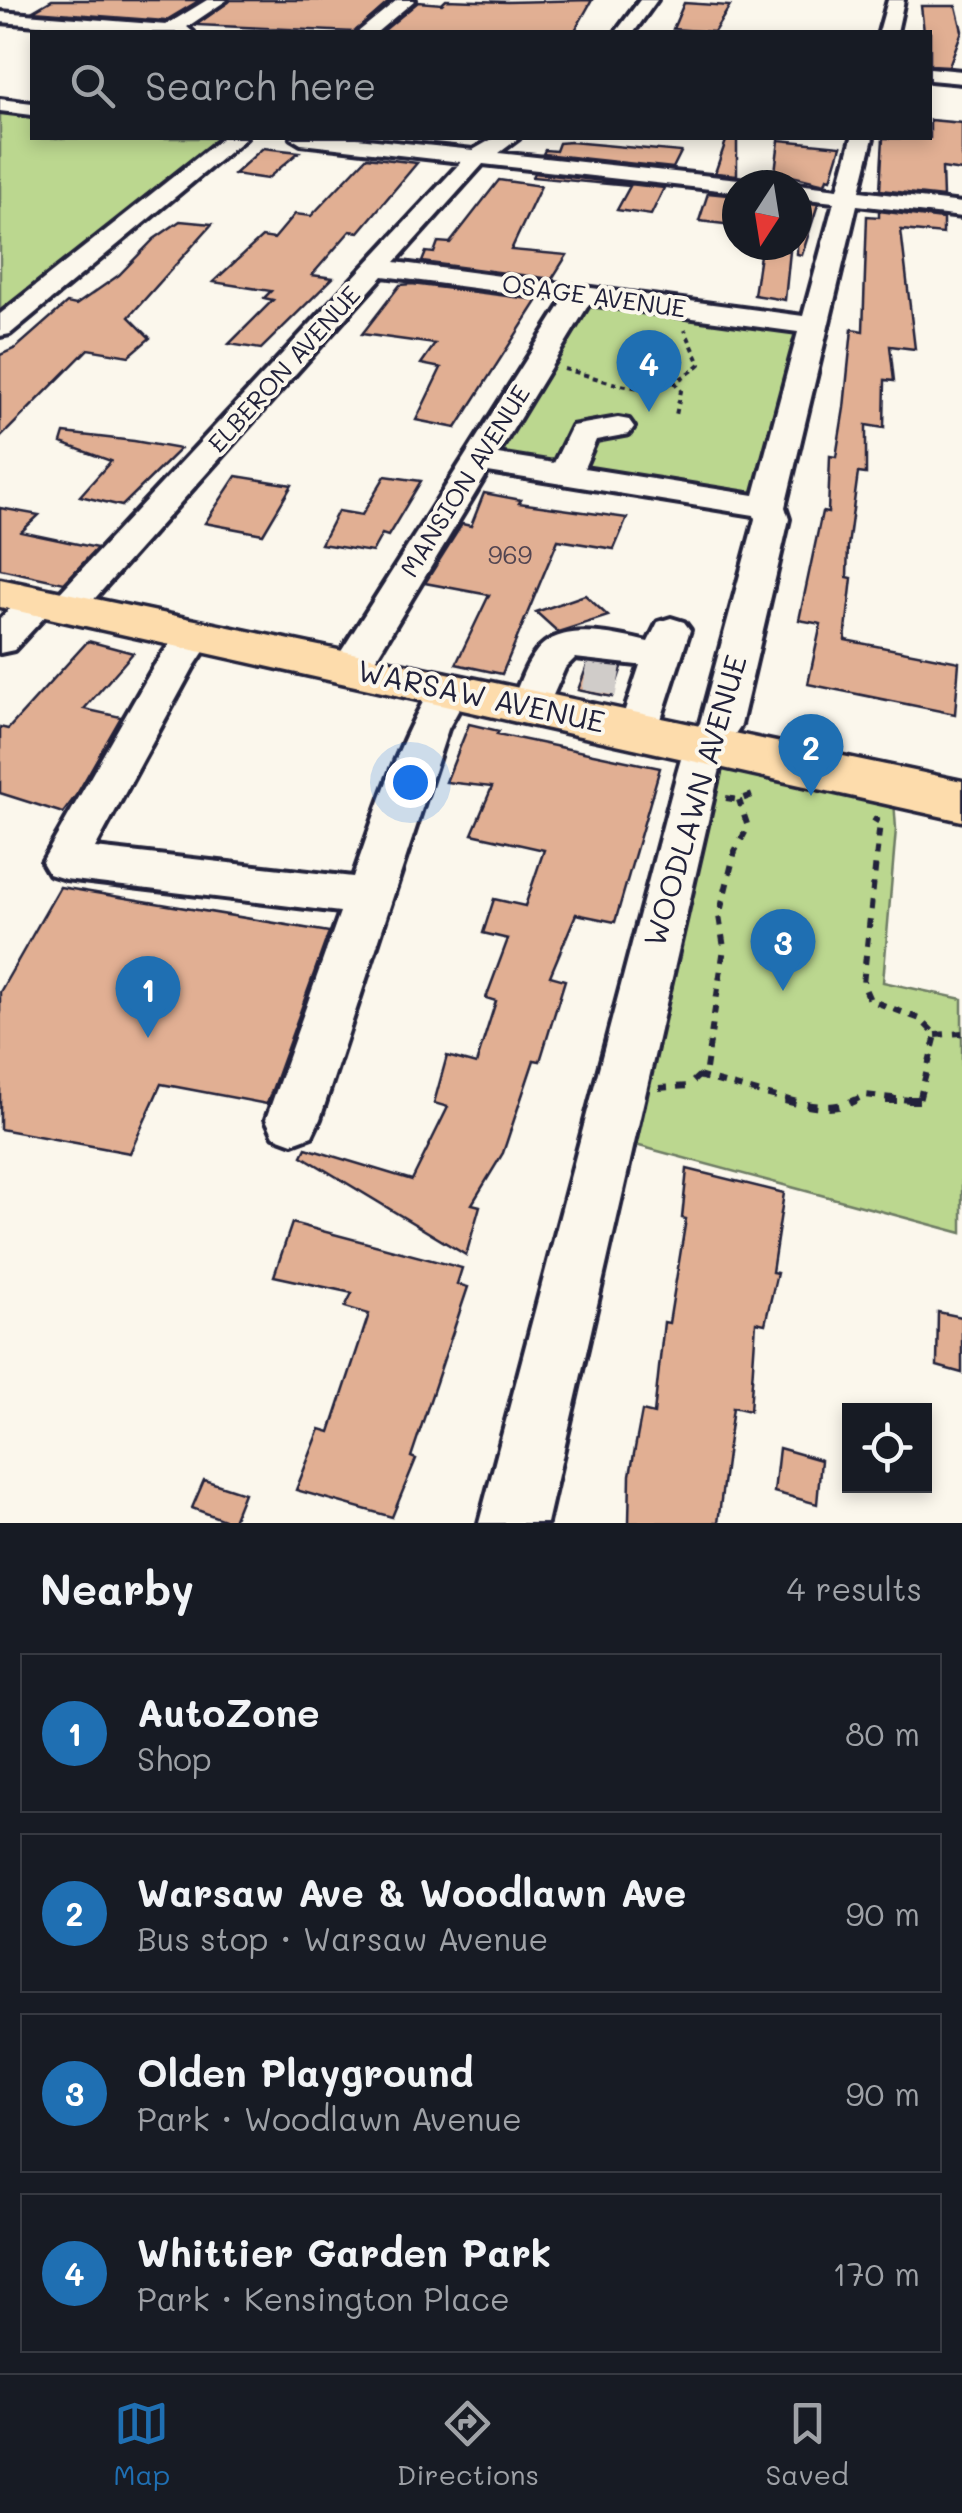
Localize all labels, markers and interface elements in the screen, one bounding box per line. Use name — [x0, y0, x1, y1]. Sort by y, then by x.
search box — [30, 30, 932, 140]
icon: search — [65, 58, 120, 113]
text: Search here — [145, 60, 376, 110]
north arrow — [722, 170, 812, 260]
street label: OSAGE AVENUE — [500, 266, 688, 324]
street label: ELBERON AVENUE — [200, 278, 366, 458]
pin: 4 — [616, 330, 682, 412]
street label: MANSION AVENUE — [392, 379, 536, 582]
house number: 969 — [488, 538, 533, 570]
street label: WARSAW AVENUE — [354, 649, 609, 741]
street label: WOODLAWN AVENUE — [633, 650, 755, 951]
pin: 2 — [778, 714, 844, 796]
your location — [385, 757, 436, 808]
pin: 3 — [750, 908, 816, 991]
pin: 1 — [116, 956, 180, 1038]
map controls — [842, 1403, 932, 1493]
button: locate — [842, 1403, 932, 1493]
text: Nearby — [40, 1561, 194, 1616]
text: 4 results — [786, 1567, 922, 1609]
text: AutoZone — [137, 1687, 320, 1737]
text: 1 — [67, 1712, 82, 1754]
text: 80 m — [845, 1712, 920, 1754]
text: Shop — [137, 1737, 212, 1779]
text: Warsaw Ave & Woodlawn Ave — [137, 1867, 687, 1917]
text: 2 — [66, 1892, 83, 1934]
text: 90 m — [846, 1892, 920, 1934]
text: Bus stop · Warsaw Avenue — [137, 1917, 548, 1959]
text: Olden Playground — [137, 2047, 474, 2097]
text: 3 — [65, 2072, 84, 2114]
text: 90 m — [846, 2072, 920, 2114]
text: Park · Woodlawn Avenue — [137, 2097, 522, 2139]
text: Whittier Garden Park — [137, 2227, 551, 2277]
text: 4 — [64, 2252, 85, 2294]
text: 170 m — [832, 2252, 920, 2294]
text: Park · Kensington Place — [137, 2277, 510, 2319]
tab: Map — [113, 2396, 170, 2492]
tab: Directions — [397, 2396, 539, 2492]
tab: Saved — [766, 2396, 849, 2492]

